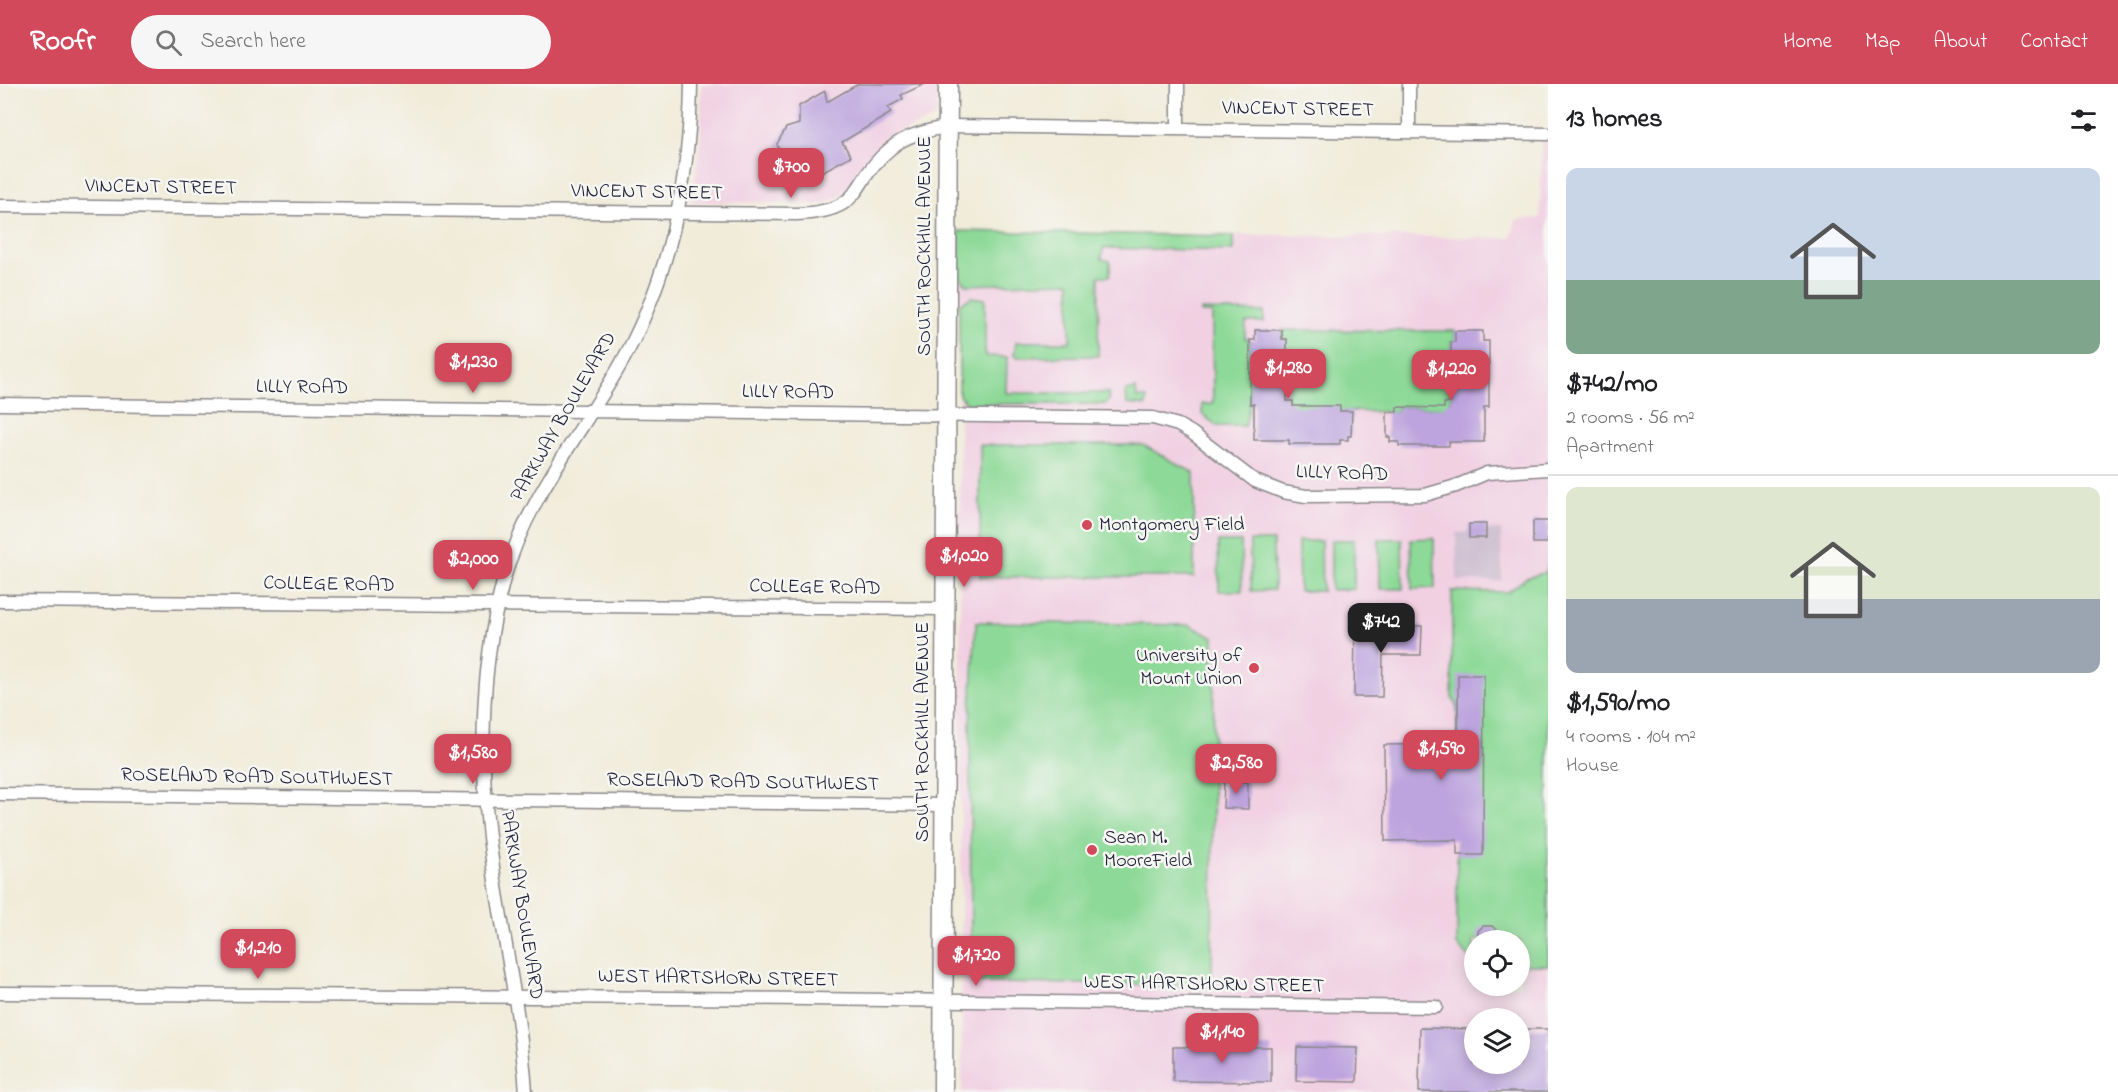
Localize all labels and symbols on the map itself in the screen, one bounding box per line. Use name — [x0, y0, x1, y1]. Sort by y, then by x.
street label: VINCENT STREET — [1221, 94, 1374, 126]
street label: SOUTH ROCKHILL AVENUE — [911, 136, 940, 356]
pin: $700 — [755, 148, 827, 199]
street label: VINCENT STREET — [84, 172, 237, 204]
street label: VINCENT STREET — [570, 177, 723, 209]
street label: PARKWAY BOULEVARD — [504, 327, 624, 507]
pin: $1,230 — [424, 343, 522, 394]
pin: $1,280 — [1239, 349, 1337, 400]
pin: $1,220 — [1402, 350, 1500, 401]
street label: LILLY ROAD — [256, 373, 348, 403]
street label: LILLY ROAD — [742, 378, 834, 408]
street label: LILLY ROAD — [1295, 458, 1389, 490]
place label: Montgomery Field — [1099, 511, 1244, 541]
marker: Montgomery Field — [1080, 518, 1094, 532]
pin: $1,020 — [915, 537, 1013, 588]
pin: $2,000 — [424, 540, 522, 591]
street label: COLLEGE ROAD — [263, 569, 395, 601]
street label: COLLEGE ROAD — [749, 572, 881, 604]
pin: $742 — [1345, 603, 1417, 654]
street label: SOUTH ROCKHILL AVENUE — [909, 622, 938, 842]
place label: University of Mount Union — [1136, 642, 1243, 694]
marker: University of Mount Union — [1247, 661, 1261, 675]
pin: $1,590 — [1392, 730, 1490, 781]
pin: $1,580 — [424, 734, 522, 785]
pin: $2,580 — [1187, 744, 1285, 795]
street label: ROSELAND ROAD SOUTHWEST — [121, 761, 393, 795]
street label: ROSELAND ROAD SOUTHWEST — [607, 766, 879, 800]
street label: PARKWAY BOULEVARD — [492, 808, 550, 1002]
place label: Sean M. MooreField — [1104, 824, 1192, 876]
marker: Sean M. MooreField — [1085, 843, 1099, 857]
pin: $1,210 — [209, 929, 307, 980]
pin: $1,720 — [927, 936, 1025, 987]
street label: WEST HARTSHORN STREET — [598, 962, 838, 996]
street label: WEST HARTSHORN STREET — [1084, 968, 1324, 1002]
pin: $1,140 — [1173, 1013, 1271, 1064]

